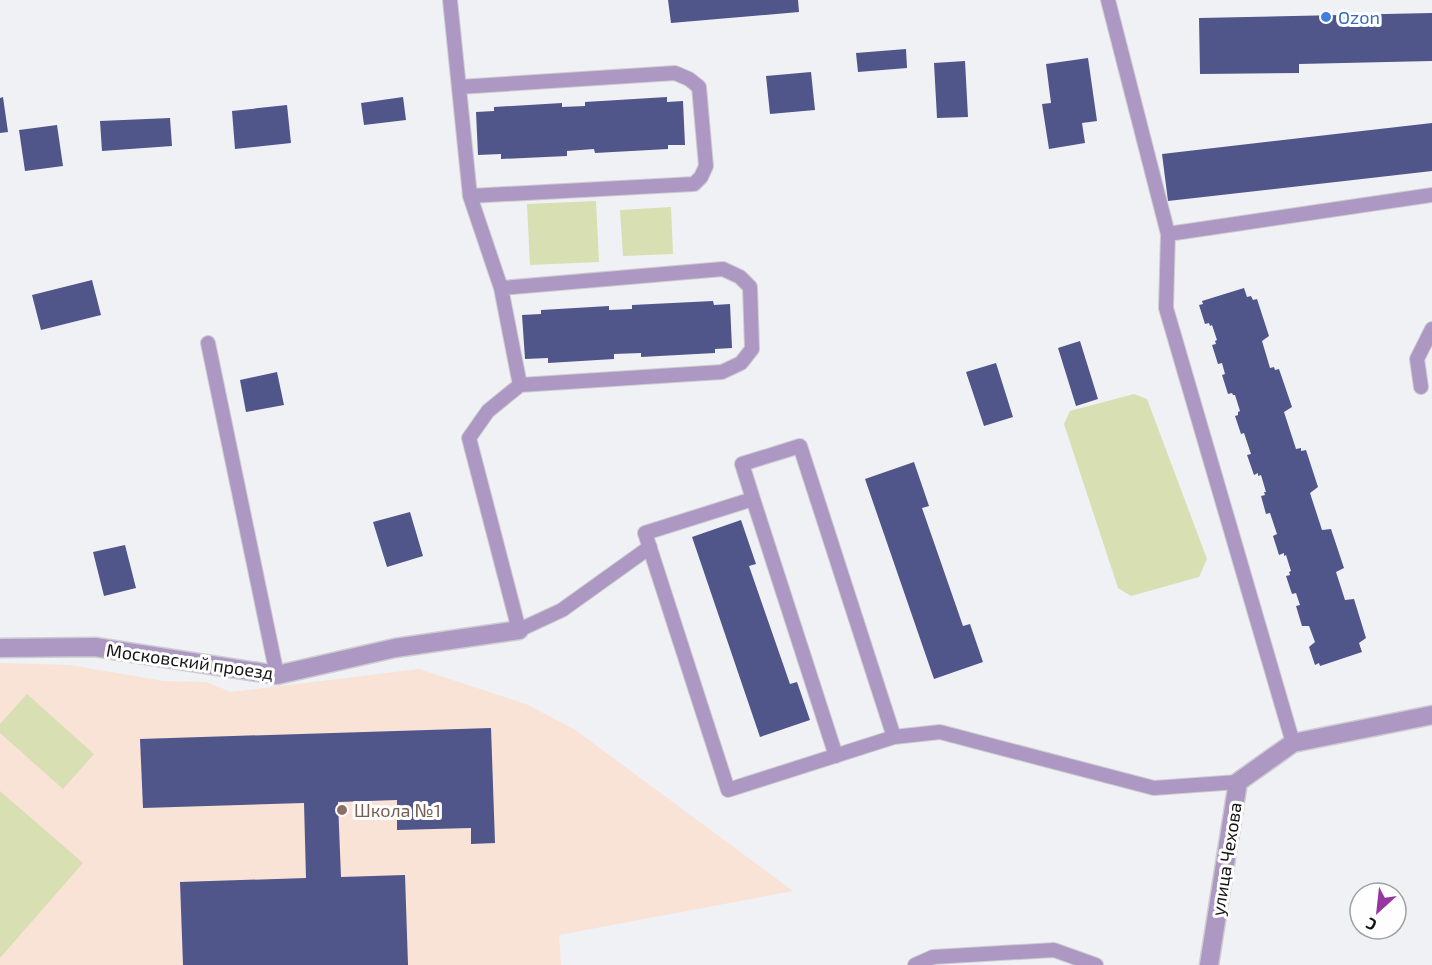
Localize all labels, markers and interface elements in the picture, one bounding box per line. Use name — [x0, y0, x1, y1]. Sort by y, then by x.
place label: Ozon — [1338, 6, 1380, 28]
marker: Ozon — [1319, 10, 1333, 24]
street label: Московский проезд — [105, 638, 275, 684]
place label: Школа №1 — [354, 799, 441, 821]
street label: улица Чехова — [1206, 801, 1246, 917]
marker: Школа №1 — [335, 803, 349, 817]
north arrow — [1348, 881, 1408, 941]
text: С — [1362, 914, 1379, 935]

